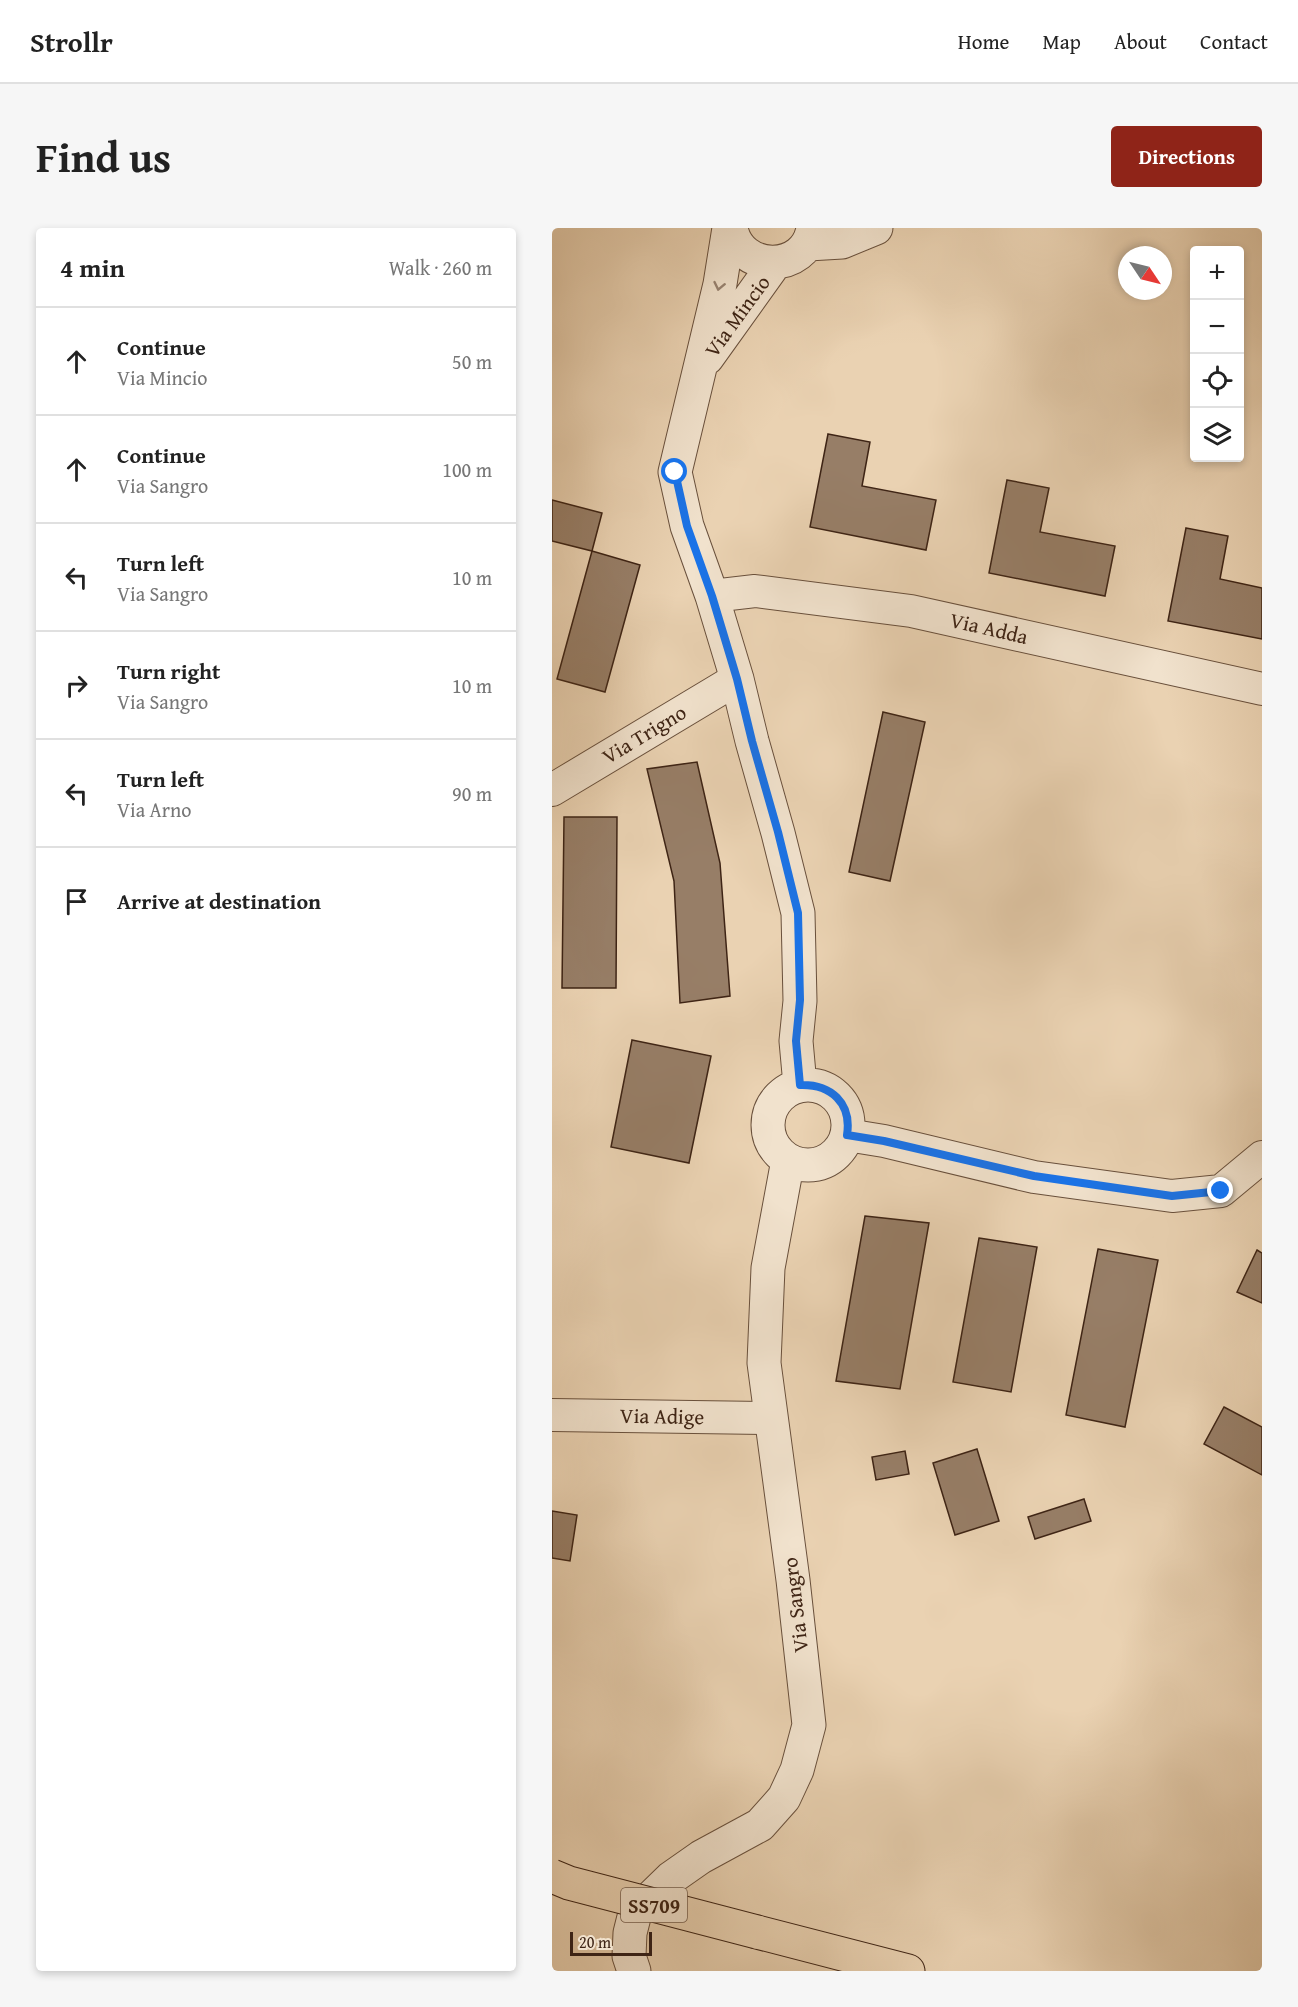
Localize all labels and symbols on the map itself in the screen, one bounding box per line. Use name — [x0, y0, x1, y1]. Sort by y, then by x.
north arrow — [1118, 246, 1172, 300]
street label: Via Mincio — [697, 268, 777, 364]
one-way arrow — [714, 280, 727, 290]
route start — [661, 458, 687, 484]
street label: Via Adda — [947, 604, 1031, 652]
street label: Via Trigno — [596, 697, 692, 771]
route end — [1207, 1177, 1233, 1203]
street label: Via Adige — [620, 1400, 705, 1432]
street label: Via Sangro — [774, 1556, 816, 1654]
road number: SS709 — [621, 1888, 687, 1922]
scale bar — [570, 1929, 652, 1956]

